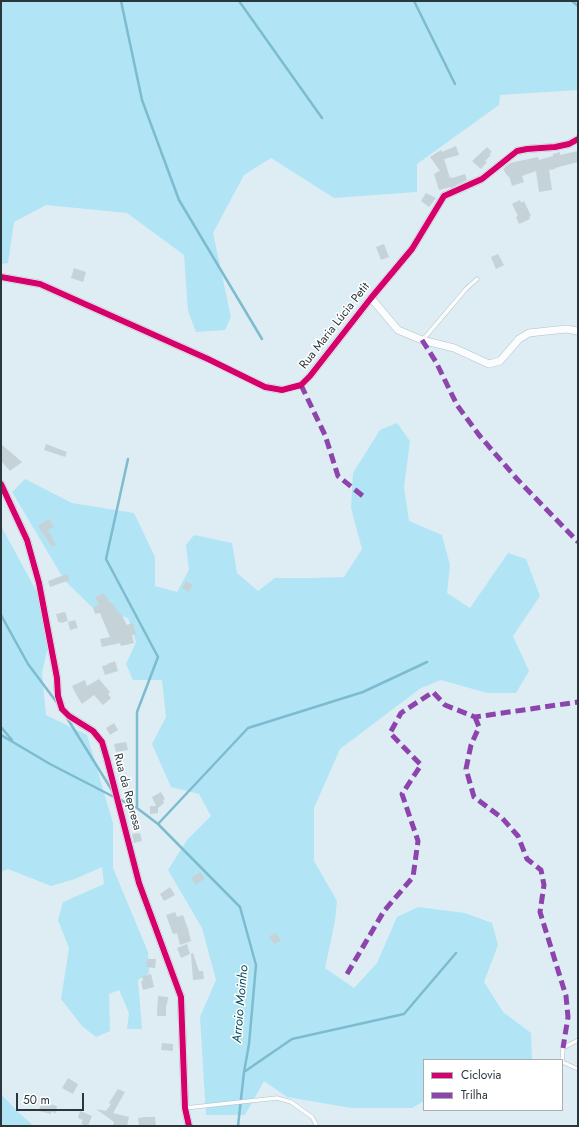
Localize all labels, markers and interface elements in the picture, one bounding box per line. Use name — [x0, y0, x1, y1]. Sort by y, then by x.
street label: Rua Maria Lúcia Petit — [297, 280, 373, 372]
street label: Rua da Represa — [110, 752, 144, 832]
water label: Arroio Moinho — [230, 964, 252, 1044]
legend — [423, 1059, 563, 1111]
text: Ciclovia — [461, 1066, 501, 1084]
scale bar — [18, 1085, 86, 1111]
text: Trilha — [461, 1086, 488, 1104]
text: 50 m — [23, 1091, 50, 1109]

